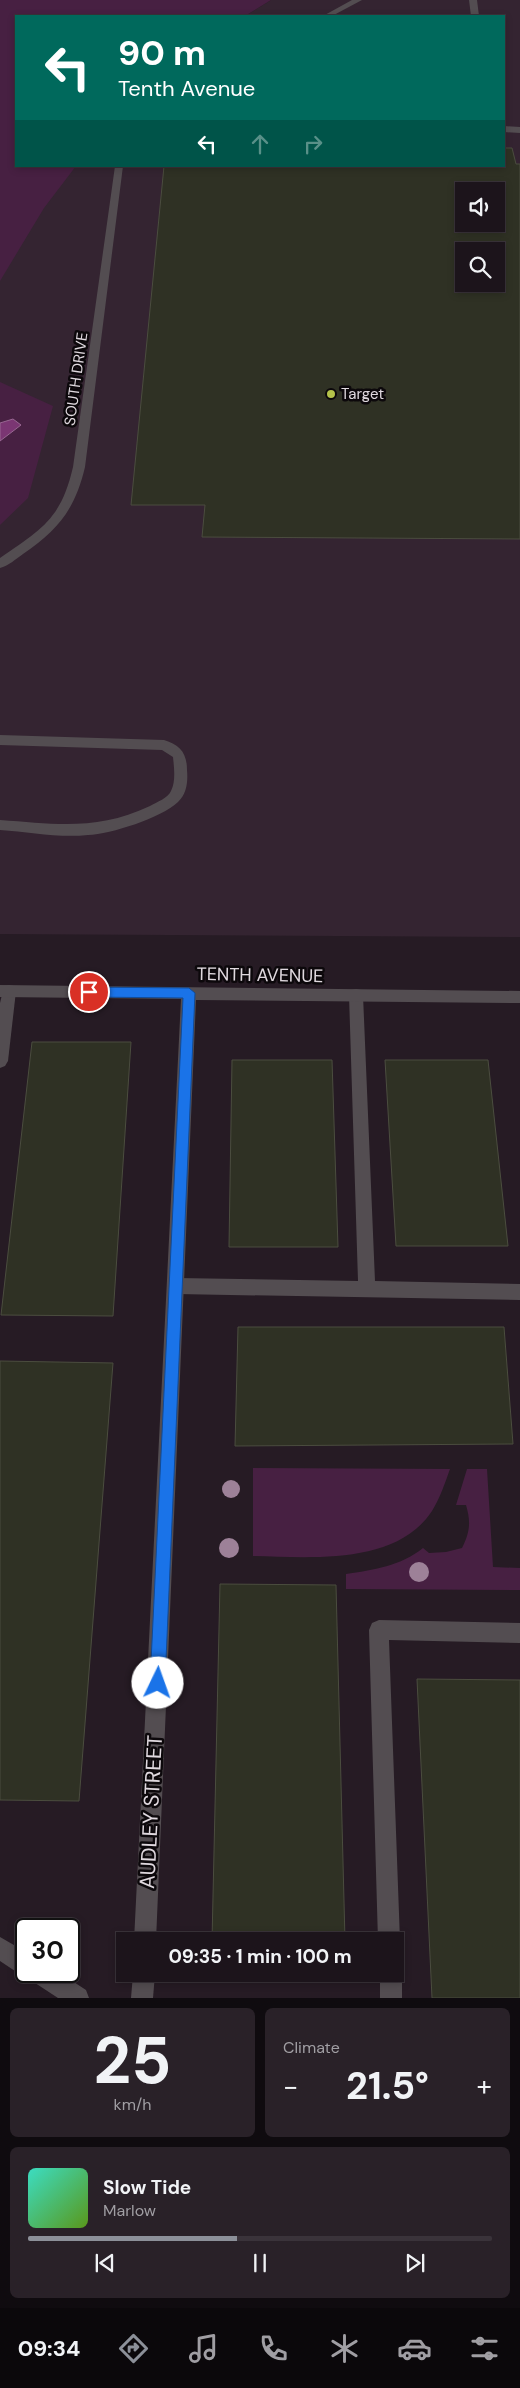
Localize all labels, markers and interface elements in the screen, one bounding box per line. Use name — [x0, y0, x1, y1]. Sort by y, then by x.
text: 90 m — [118, 30, 206, 76]
icon: left — [35, 35, 100, 100]
text: Tenth Avenue — [118, 74, 255, 103]
icon: left — [193, 130, 221, 158]
icon: ahead — [246, 130, 274, 158]
icon: right — [299, 130, 327, 158]
map controls — [455, 182, 505, 292]
button: sound — [455, 182, 505, 232]
button: search — [455, 242, 505, 292]
street label: SOUTH DRIVE — [60, 331, 92, 427]
place label: Target — [341, 384, 384, 404]
marker: Target — [325, 388, 337, 400]
street label: TENTH AVENUE — [196, 962, 324, 988]
pin — [68, 971, 110, 1013]
icon: arrive — [75, 978, 103, 1006]
position arrow — [131, 1656, 183, 1708]
street label: AUDLEY STREET — [133, 1734, 169, 1890]
speed limit sign: 30 — [15, 1918, 80, 1983]
text: 09:35 · 1 min · 100 m — [168, 1944, 352, 1969]
text: 25 — [94, 2019, 171, 2103]
text: Climate — [283, 2037, 340, 2058]
text: 21.5° — [346, 2061, 429, 2111]
text: − — [283, 2068, 298, 2105]
text: + — [477, 2068, 492, 2105]
text: km/h — [114, 2094, 151, 2115]
text: Slow Tide — [103, 2175, 191, 2200]
text: Marlow — [103, 2200, 156, 2221]
icon: previous — [91, 2249, 119, 2277]
icon: pause — [246, 2249, 274, 2277]
icon: next — [401, 2249, 429, 2277]
icon: directions — [116, 2331, 151, 2366]
icon: music — [186, 2331, 221, 2366]
icon: phone — [256, 2331, 291, 2366]
icon: climate — [327, 2331, 362, 2366]
icon: car — [397, 2331, 432, 2366]
icon: filters — [467, 2331, 502, 2366]
text: 09:34 — [18, 2334, 80, 2363]

